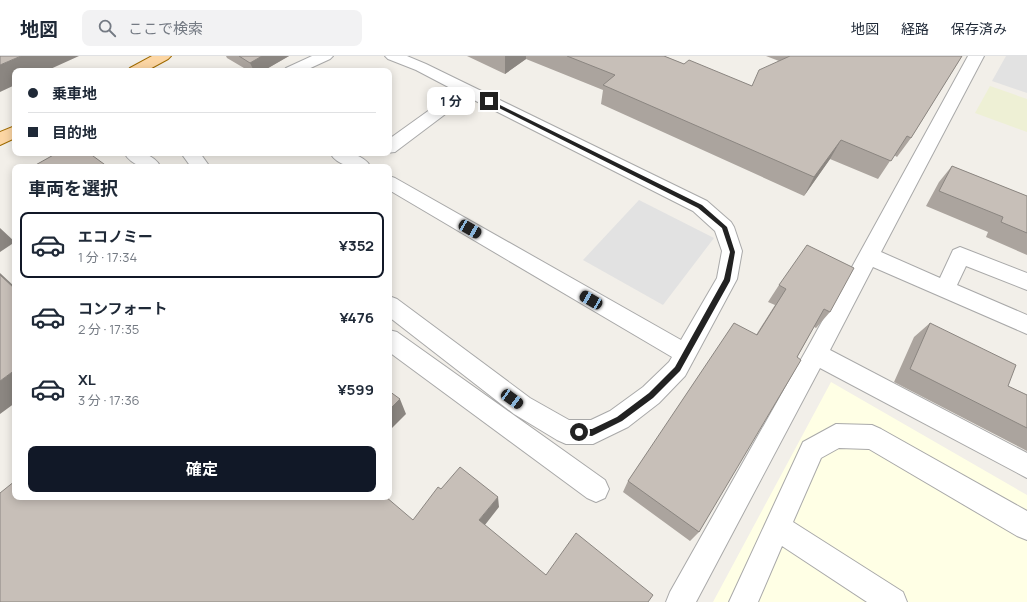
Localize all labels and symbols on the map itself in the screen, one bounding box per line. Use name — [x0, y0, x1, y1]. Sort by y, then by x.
callout: 1 分 — [427, 87, 475, 115]
route end — [480, 92, 498, 110]
car — [457, 218, 483, 240]
car — [578, 289, 604, 311]
car — [499, 387, 525, 411]
route start — [570, 423, 588, 441]

